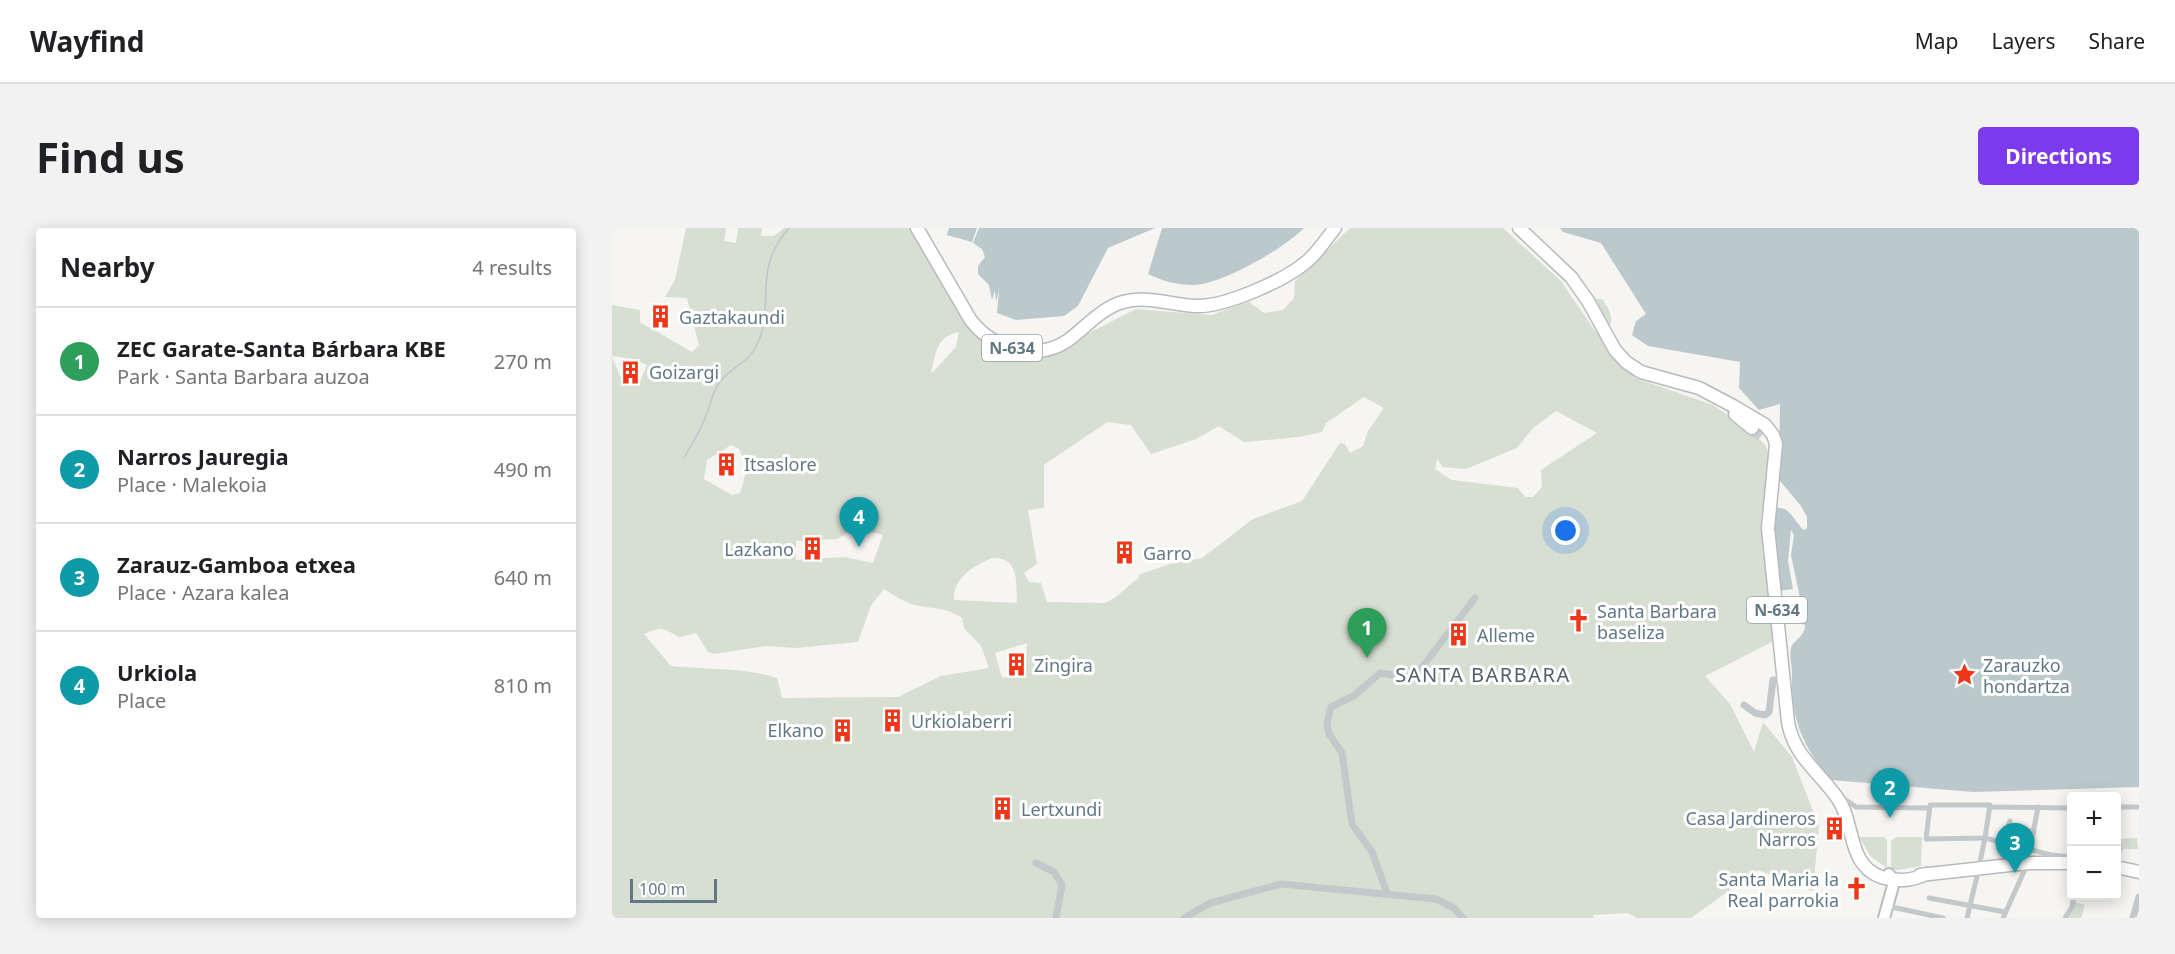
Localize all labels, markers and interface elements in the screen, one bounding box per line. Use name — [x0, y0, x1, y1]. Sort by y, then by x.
text: Wayfind — [30, 22, 144, 60]
text: Map — [1915, 27, 1959, 55]
text: Layers — [1992, 27, 2056, 55]
text: Share — [2089, 27, 2145, 55]
button: Directions — [1978, 127, 2139, 185]
text: Find us — [36, 128, 185, 185]
text: Nearby — [60, 249, 155, 285]
text: 4 results — [472, 254, 552, 281]
building icon: Gaztakaundi — [648, 304, 674, 330]
place label: Gaztakaundi — [679, 305, 785, 329]
text: ZEC Garate-Santa Bárbara KBE — [117, 333, 446, 363]
road number: N-634 — [982, 335, 1042, 361]
text: 1 — [74, 348, 85, 375]
text: 270 m — [494, 348, 552, 375]
building icon: Goizargi — [618, 359, 644, 385]
place label: Goizargi — [649, 360, 719, 384]
text: Park · Santa Barbara auzoa — [117, 363, 370, 390]
text: Narros Jauregia — [117, 441, 289, 471]
building icon: Itsaslore — [713, 451, 739, 477]
place label: Itsaslore — [744, 452, 817, 476]
text: 2 — [74, 456, 85, 483]
text: 490 m — [494, 456, 552, 483]
text: Place · Malekoia — [117, 471, 267, 498]
pin: 4 — [840, 498, 878, 547]
your location — [1551, 516, 1580, 545]
building icon: Lazkano — [799, 536, 825, 562]
place label: Lazkano — [724, 537, 794, 561]
building icon: Garro — [1112, 540, 1138, 566]
place label: Garro — [1143, 541, 1192, 565]
text: Zarauz-Gamboa etxea — [117, 549, 356, 579]
text: 3 — [74, 564, 85, 591]
text: 640 m — [494, 564, 552, 591]
text: Place · Azara kalea — [117, 579, 289, 606]
road number: N-634 — [1747, 597, 1807, 623]
place label: Santa Barbara baseliza — [1597, 599, 1717, 644]
pin: 1 — [1348, 608, 1386, 658]
church icon: Santa Barbara baseliza — [1566, 608, 1592, 634]
building icon: Alleme — [1446, 622, 1472, 648]
place label: Alleme — [1477, 623, 1535, 647]
building icon: Zingira — [1003, 652, 1029, 678]
place label: Zingira — [1034, 653, 1093, 677]
place label: Zarauzko hondartza — [1983, 653, 2070, 698]
text: Urkiola — [117, 657, 197, 687]
district label: SANTA BARBARA — [1395, 661, 1571, 688]
place icon: Zarauzko hondartza — [1952, 662, 1978, 688]
text: 4 — [74, 672, 85, 699]
text: 810 m — [494, 672, 552, 699]
text: Place — [117, 687, 166, 714]
building icon: Urkiolaberri — [880, 708, 906, 734]
place label: Urkiolaberri — [911, 709, 1012, 733]
building icon: Elkano — [829, 717, 855, 743]
place label: Elkano — [768, 718, 824, 742]
pin: 2 — [1870, 768, 1910, 818]
map controls — [2067, 792, 2121, 900]
button: + — [2067, 792, 2121, 846]
building icon: Lertxundi — [990, 796, 1016, 822]
place label: Lertxundi — [1021, 797, 1102, 821]
place label: Casa Jardineros Narros — [1685, 806, 1816, 851]
building icon: Casa Jardineros Narros — [1821, 815, 1847, 841]
pin: 3 — [1996, 824, 2034, 873]
button: − — [2067, 846, 2121, 900]
place label: Santa Maria la Real parrokia — [1719, 867, 1839, 912]
scale bar — [630, 876, 717, 904]
church icon: Santa Maria la Real parrokia — [1844, 876, 1870, 902]
text: 100 m — [639, 878, 686, 900]

